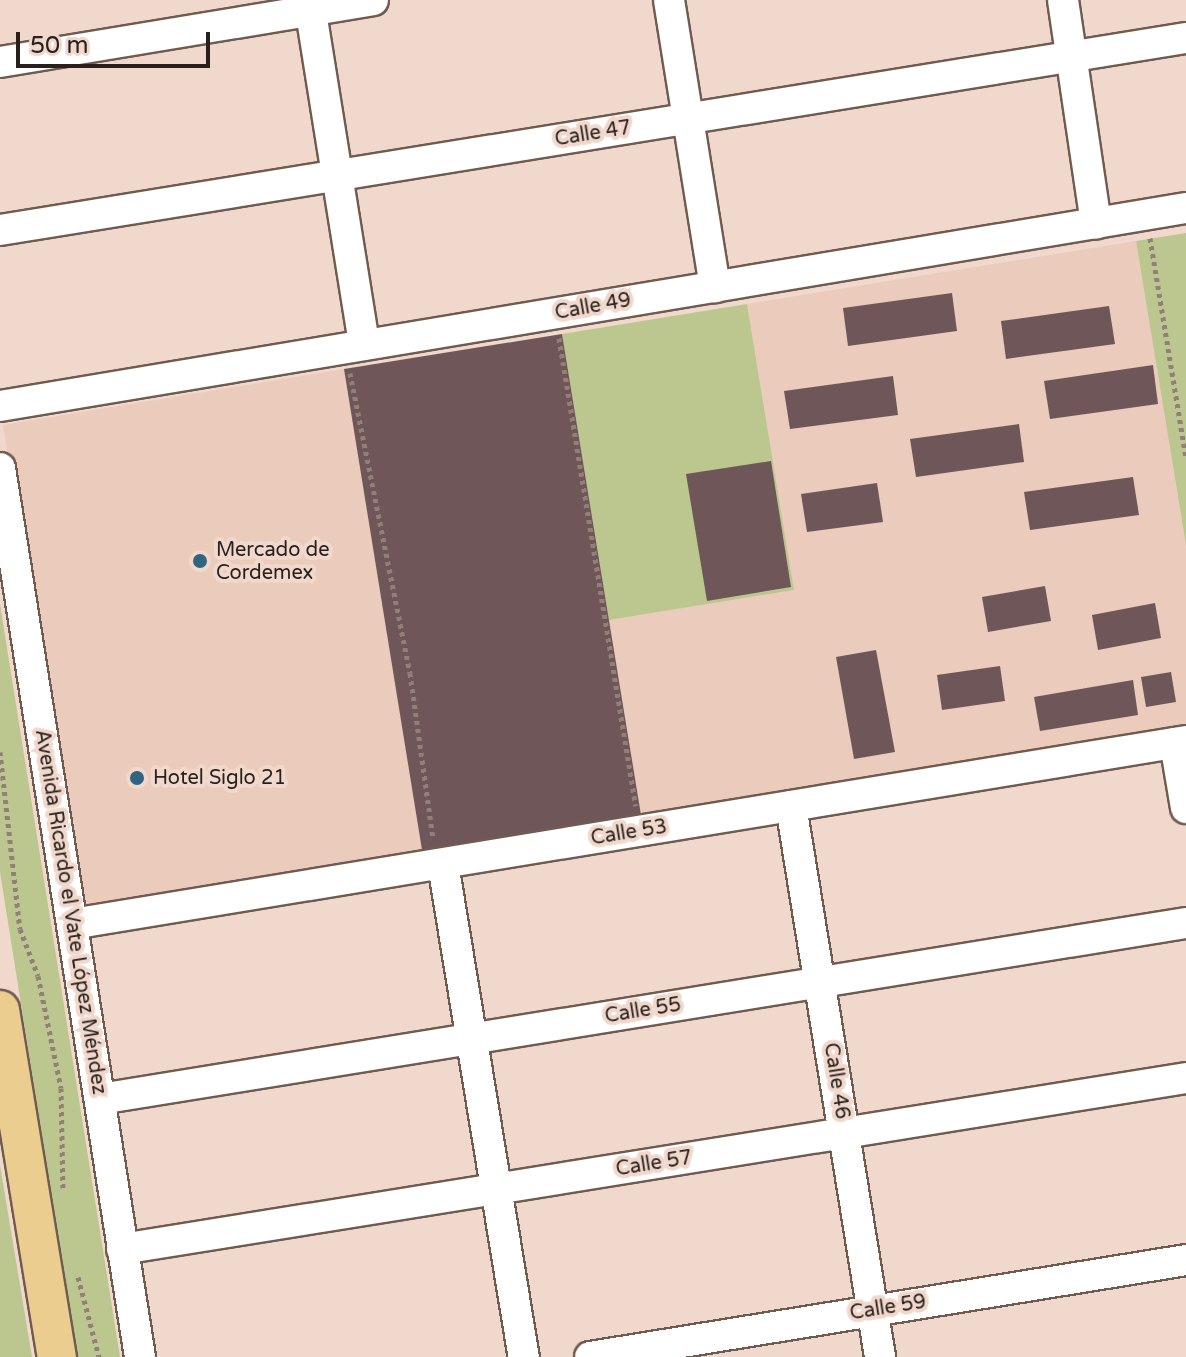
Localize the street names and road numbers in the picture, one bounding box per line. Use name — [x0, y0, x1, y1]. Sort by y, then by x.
street label: Calle 47 — [553, 116, 633, 152]
street label: Calle 49 — [553, 289, 633, 325]
street label: Avenida Ricardo el Vate López Méndez — [29, 728, 111, 1096]
street label: Calle 53 — [589, 815, 669, 851]
street label: Calle 55 — [603, 993, 683, 1029]
street label: Calle 46 — [818, 1041, 854, 1121]
street label: Calle 57 — [614, 1146, 694, 1182]
street label: Calle 59 — [848, 1290, 928, 1326]

